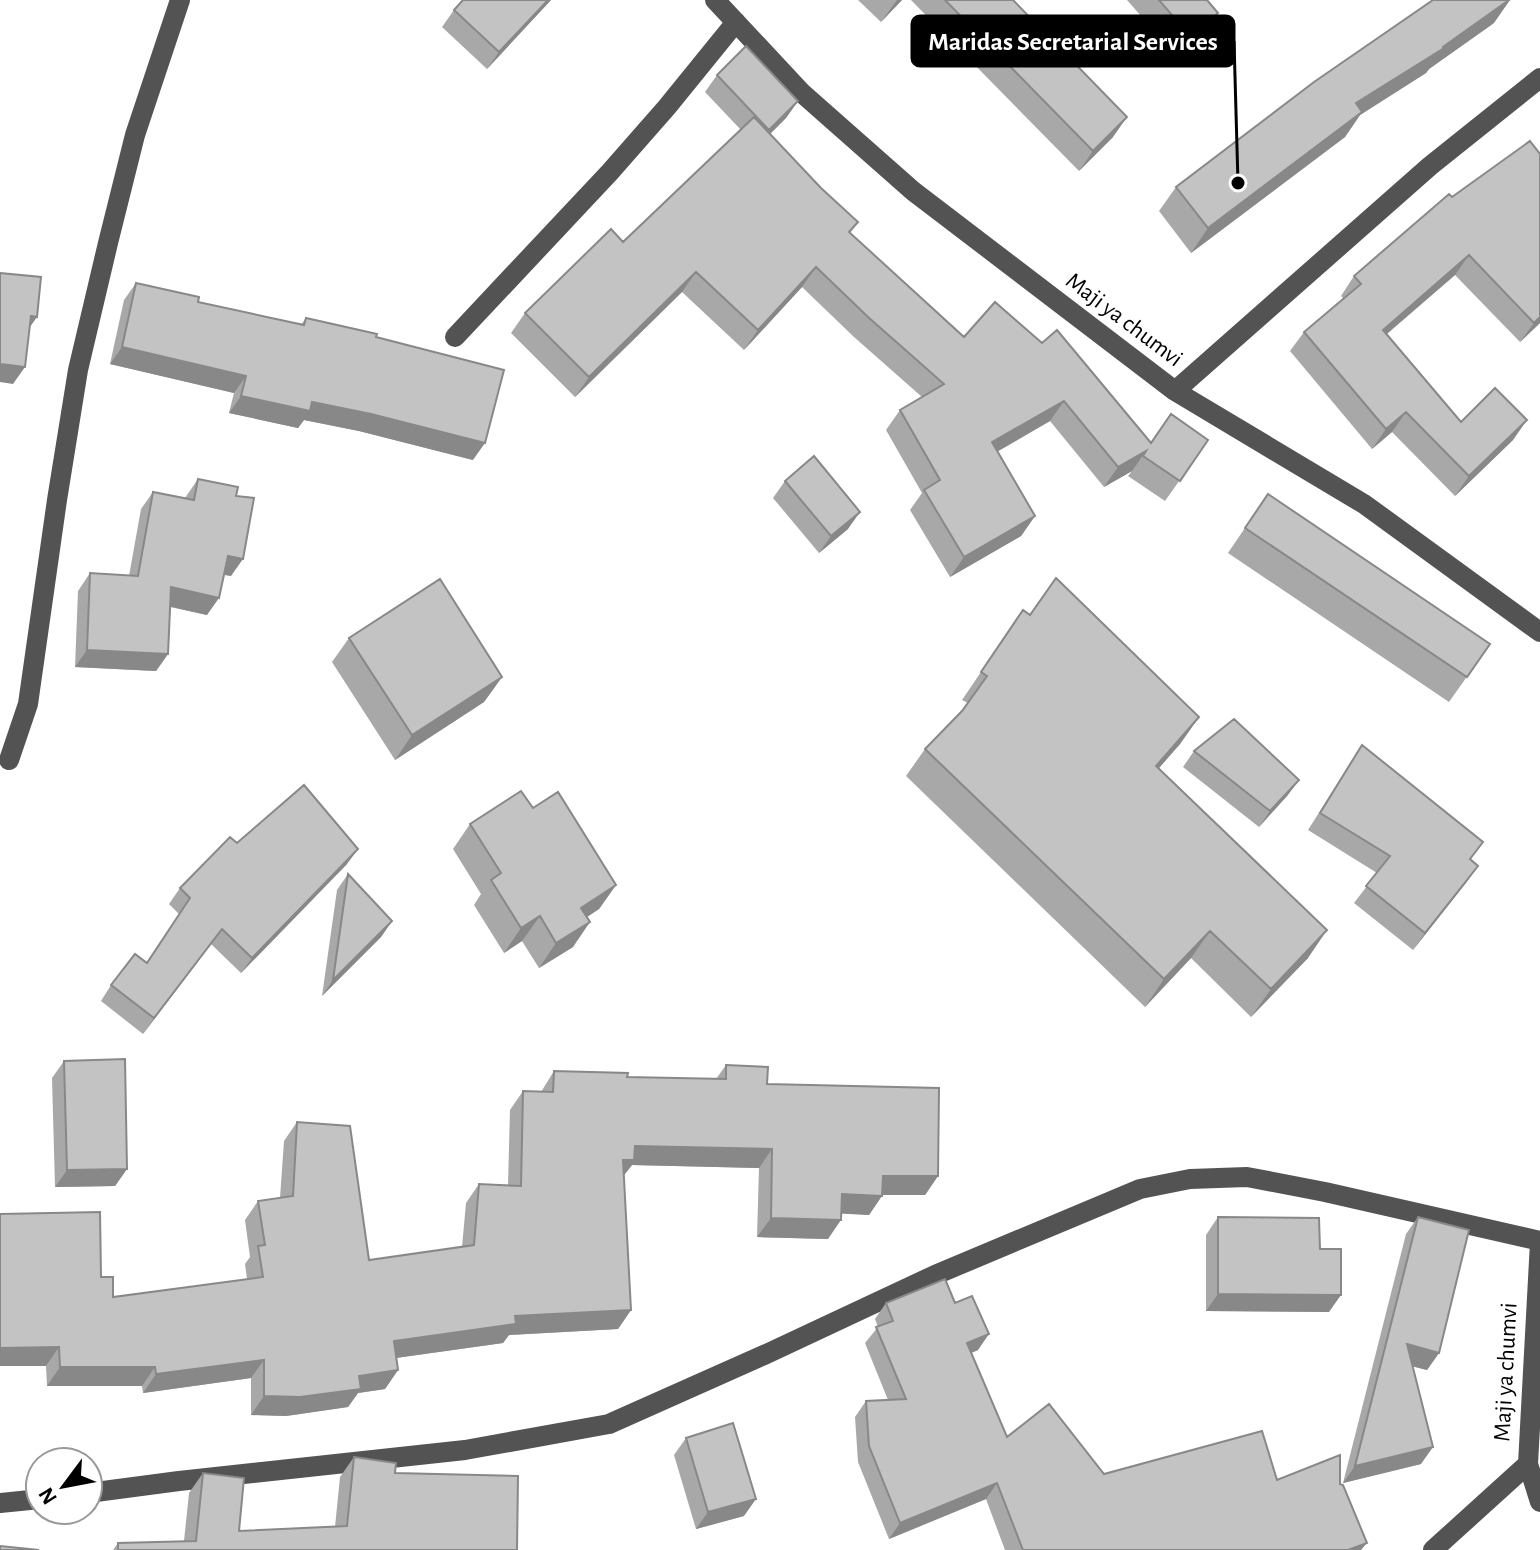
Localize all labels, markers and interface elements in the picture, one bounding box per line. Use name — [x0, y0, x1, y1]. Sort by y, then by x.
callout: Maridas Secretarial Services — [912, 16, 1234, 66]
text: Maridas Secretarial Services — [928, 29, 1218, 55]
street label: Maji ya chumvi — [1061, 269, 1187, 371]
street label: Maji ya chumvi — [1490, 1302, 1522, 1442]
north arrow — [24, 1446, 104, 1526]
text: N — [35, 1484, 61, 1508]

